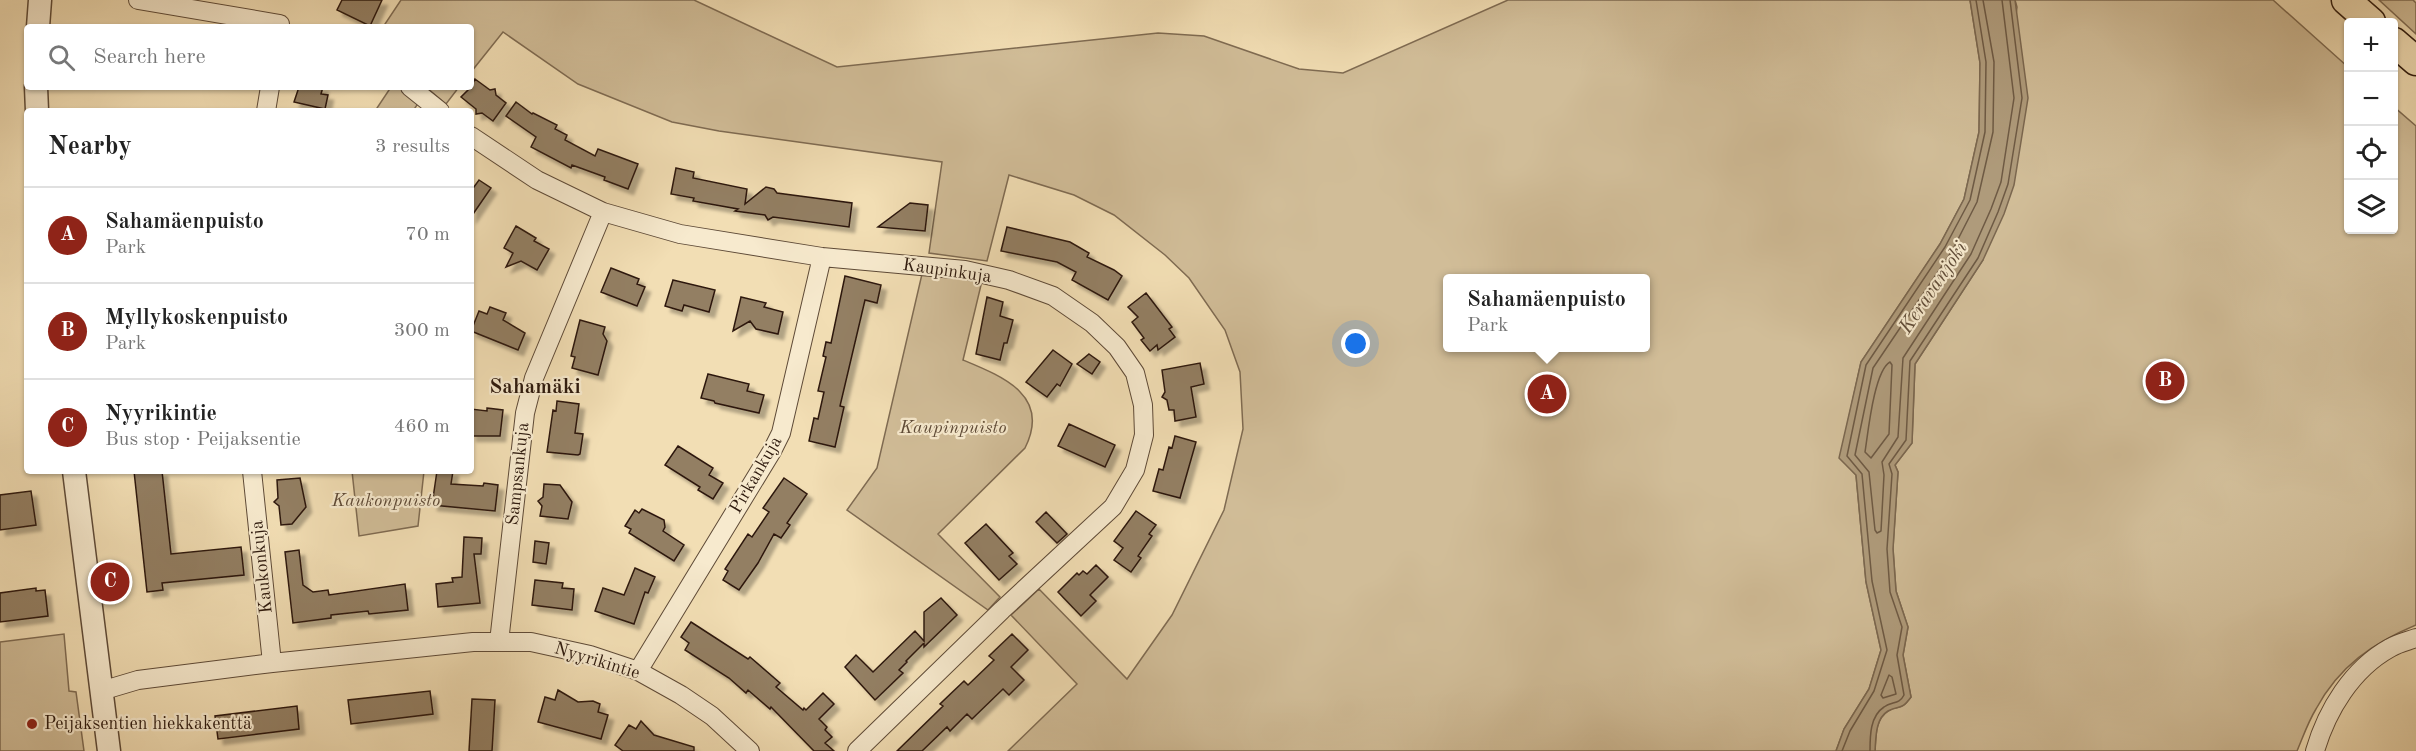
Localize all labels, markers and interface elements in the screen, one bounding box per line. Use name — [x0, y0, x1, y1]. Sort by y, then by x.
map controls — [2344, 18, 2398, 234]
button: + — [2344, 18, 2398, 72]
search box — [24, 24, 474, 90]
icon: search — [45, 41, 78, 74]
text: Search here — [93, 46, 206, 68]
button: − — [2344, 72, 2398, 126]
button: locate — [2344, 126, 2398, 180]
text: Nearby — [48, 134, 132, 160]
text: 3 results — [375, 137, 450, 157]
button: layers — [2344, 180, 2398, 234]
text: Sahamäenpuisto — [105, 211, 264, 233]
text: A — [60, 225, 75, 245]
text: 70 m — [405, 225, 450, 245]
text: Park — [105, 238, 146, 258]
water label: Keravanjoki — [1896, 238, 1972, 338]
street label: Kaupinkuja — [901, 256, 993, 286]
popup — [1443, 274, 1650, 352]
text: Sahamäenpuisto — [1467, 289, 1626, 311]
text: Myllykoskenpuisto — [105, 307, 288, 329]
text: Park — [1467, 316, 1508, 336]
text: B — [60, 321, 75, 341]
text: 300 m — [394, 321, 450, 341]
your location — [1341, 329, 1370, 358]
text: Park — [105, 334, 146, 354]
pin: B — [2146, 358, 2184, 404]
pin: A — [1528, 372, 1566, 416]
district label: Sahamäki — [489, 377, 581, 398]
text: Nyyrikintie — [105, 403, 217, 425]
text: C — [61, 417, 74, 437]
text: 460 m — [394, 417, 450, 437]
park label: Kaupinpuisto — [898, 419, 1007, 437]
street label: Sampsankuja — [504, 421, 532, 527]
text: Bus stop · Peijaksentie — [105, 430, 301, 450]
street label: Pirkankuja — [727, 433, 785, 517]
park label: Kaukonpuisto — [331, 492, 440, 510]
street label: Kaukonkuja — [248, 519, 276, 615]
pin: C — [90, 560, 130, 604]
street label: Nyyrikintie — [552, 639, 642, 683]
place label: Peijaksentien hiekkakenttä — [44, 715, 252, 733]
marker: Peijaksentien hiekkakenttä — [25, 717, 39, 731]

